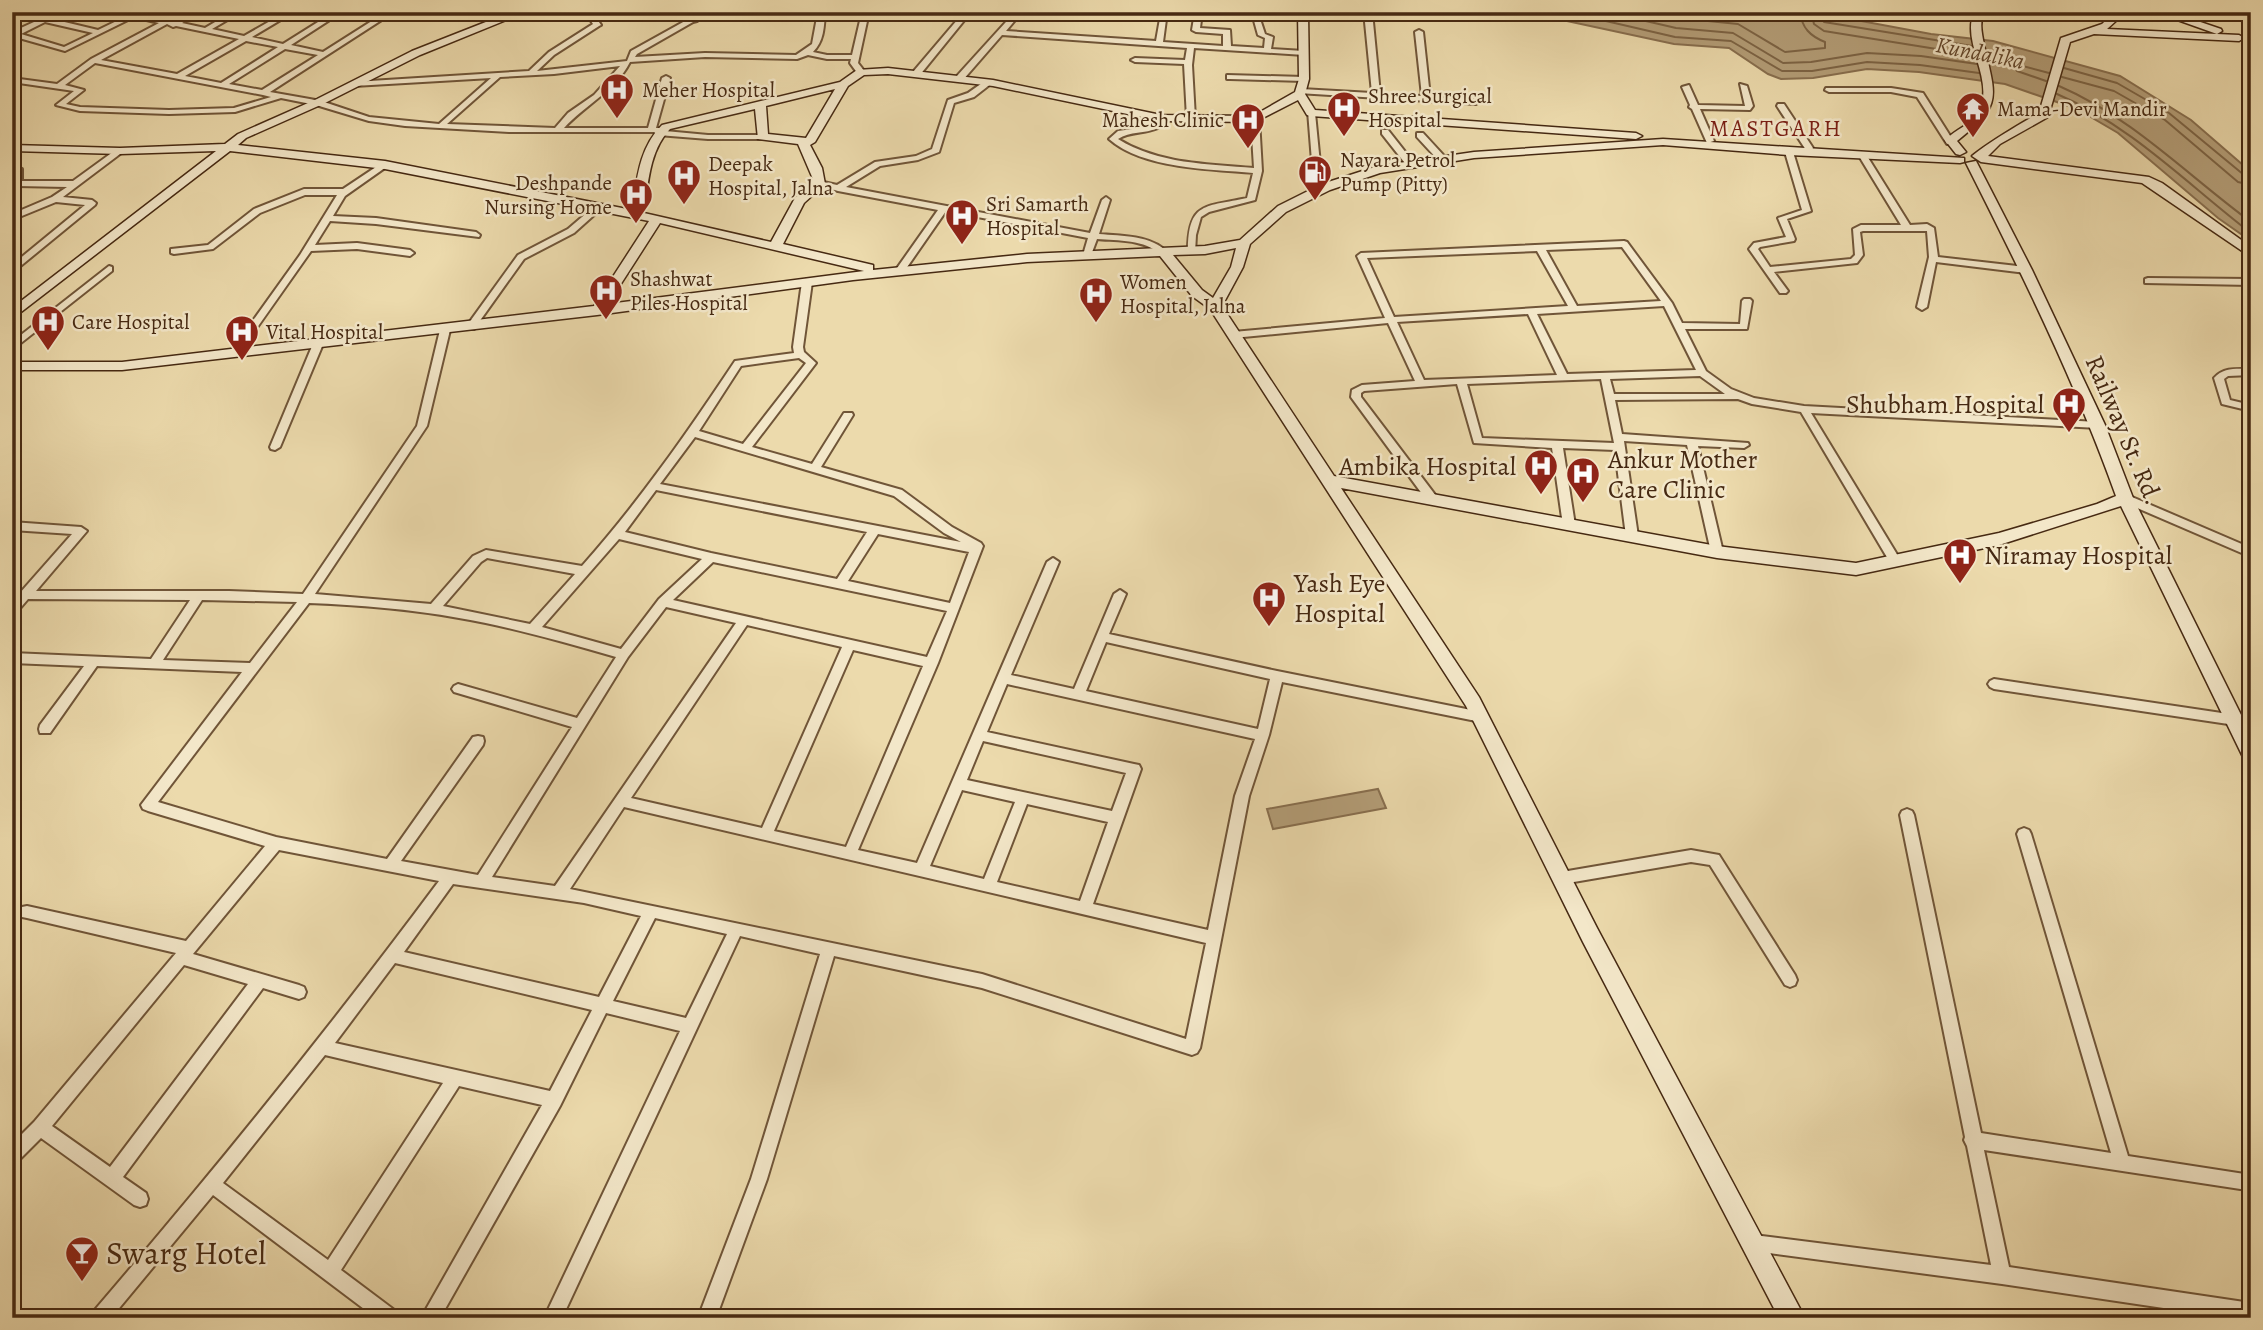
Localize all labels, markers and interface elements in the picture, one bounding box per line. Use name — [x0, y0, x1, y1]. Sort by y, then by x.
water label: Kundalika — [1933, 29, 2027, 77]
hospital icon: Meher Hospital — [598, 71, 636, 120]
place label: Meher Hospital — [642, 76, 775, 104]
place label: Shree Surgical Hospital — [1368, 82, 1492, 134]
hospital icon: Shree Surgical Hospital — [1325, 89, 1363, 138]
temple icon: Mama-Devi Mandir — [1954, 90, 1992, 139]
place label: Mama-Devi Mandir — [1997, 95, 2167, 123]
hospital icon: Mahesh Clinic — [1229, 101, 1267, 150]
place label: Mahesh Clinic — [1102, 106, 1224, 134]
district label: MASTGARH — [1709, 113, 1843, 144]
place label: Nayara Petrol Pump (Pitty) — [1340, 146, 1455, 198]
place label: Deepak Hospital, Jalna — [708, 150, 834, 202]
fuel station icon: Nayara Petrol Pump (Pitty) — [1296, 153, 1334, 202]
hospital icon: Deepak Hospital, Jalna — [665, 157, 703, 206]
place label: Deshpande Nursing Home — [484, 169, 612, 221]
hospital icon: Deshpande Nursing Home — [617, 176, 655, 225]
place label: Sri Samarth Hospital — [986, 190, 1089, 242]
hospital icon: Sri Samarth Hospital — [943, 197, 981, 246]
place label: Shashwat Piles Hospital — [630, 265, 748, 317]
place label: Women Hospital, Jalna — [1119, 268, 1246, 320]
hospital icon: Shashwat Piles Hospital — [587, 272, 625, 321]
hospital icon: Women Hospital, Jalna — [1077, 275, 1115, 324]
hospital icon: Care Hospital — [29, 303, 67, 352]
place label: Care Hospital — [72, 308, 190, 336]
hospital icon: Vital Hospital — [223, 313, 261, 362]
place label: Vital Hospital — [265, 318, 383, 346]
street label: Railway St. Rd. — [2077, 350, 2171, 510]
hospital icon: Shubham Hospital — [2050, 385, 2088, 434]
place label: Shubham Hospital — [1846, 387, 2044, 422]
place label: Ankur Mother Care Clinic — [1607, 442, 1758, 507]
hospital icon: Ambika Hospital — [1522, 447, 1560, 496]
place label: Ambika Hospital — [1338, 449, 1516, 484]
hospital icon: Ankur Mother Care Clinic — [1564, 455, 1602, 504]
hospital icon: Niramay Hospital — [1941, 536, 1979, 585]
place label: Niramay Hospital — [1984, 538, 2172, 573]
place label: Yash Eye Hospital — [1293, 566, 1385, 631]
hospital icon: Yash Eye Hospital — [1250, 579, 1288, 628]
place label: Swarg Hotel — [106, 1231, 266, 1275]
bar icon: Swarg Hotel — [63, 1234, 101, 1283]

